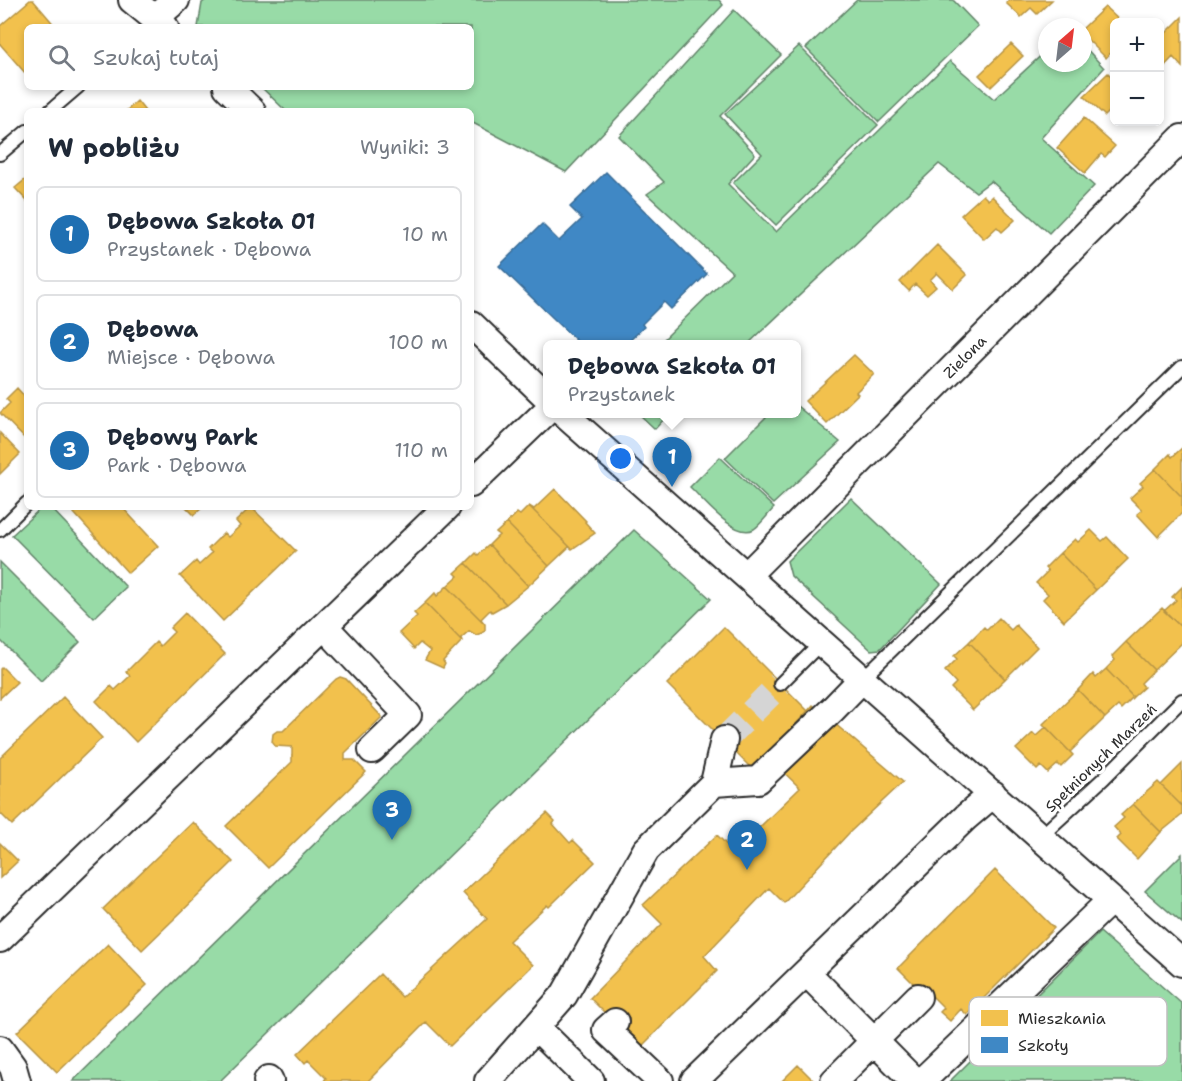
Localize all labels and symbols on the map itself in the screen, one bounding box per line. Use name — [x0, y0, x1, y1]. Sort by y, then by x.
north arrow — [1038, 18, 1092, 72]
street label: Zielona — [939, 331, 991, 383]
pin: 1 — [652, 438, 692, 487]
your location — [606, 444, 635, 473]
street label: Spełnionych Marzeń — [1041, 699, 1161, 817]
pin: 3 — [372, 790, 412, 840]
pin: 2 — [728, 820, 766, 870]
legend — [969, 997, 1167, 1066]
text: Mieszkania — [1018, 1008, 1106, 1029]
text: Szkoły — [1018, 1035, 1069, 1056]

